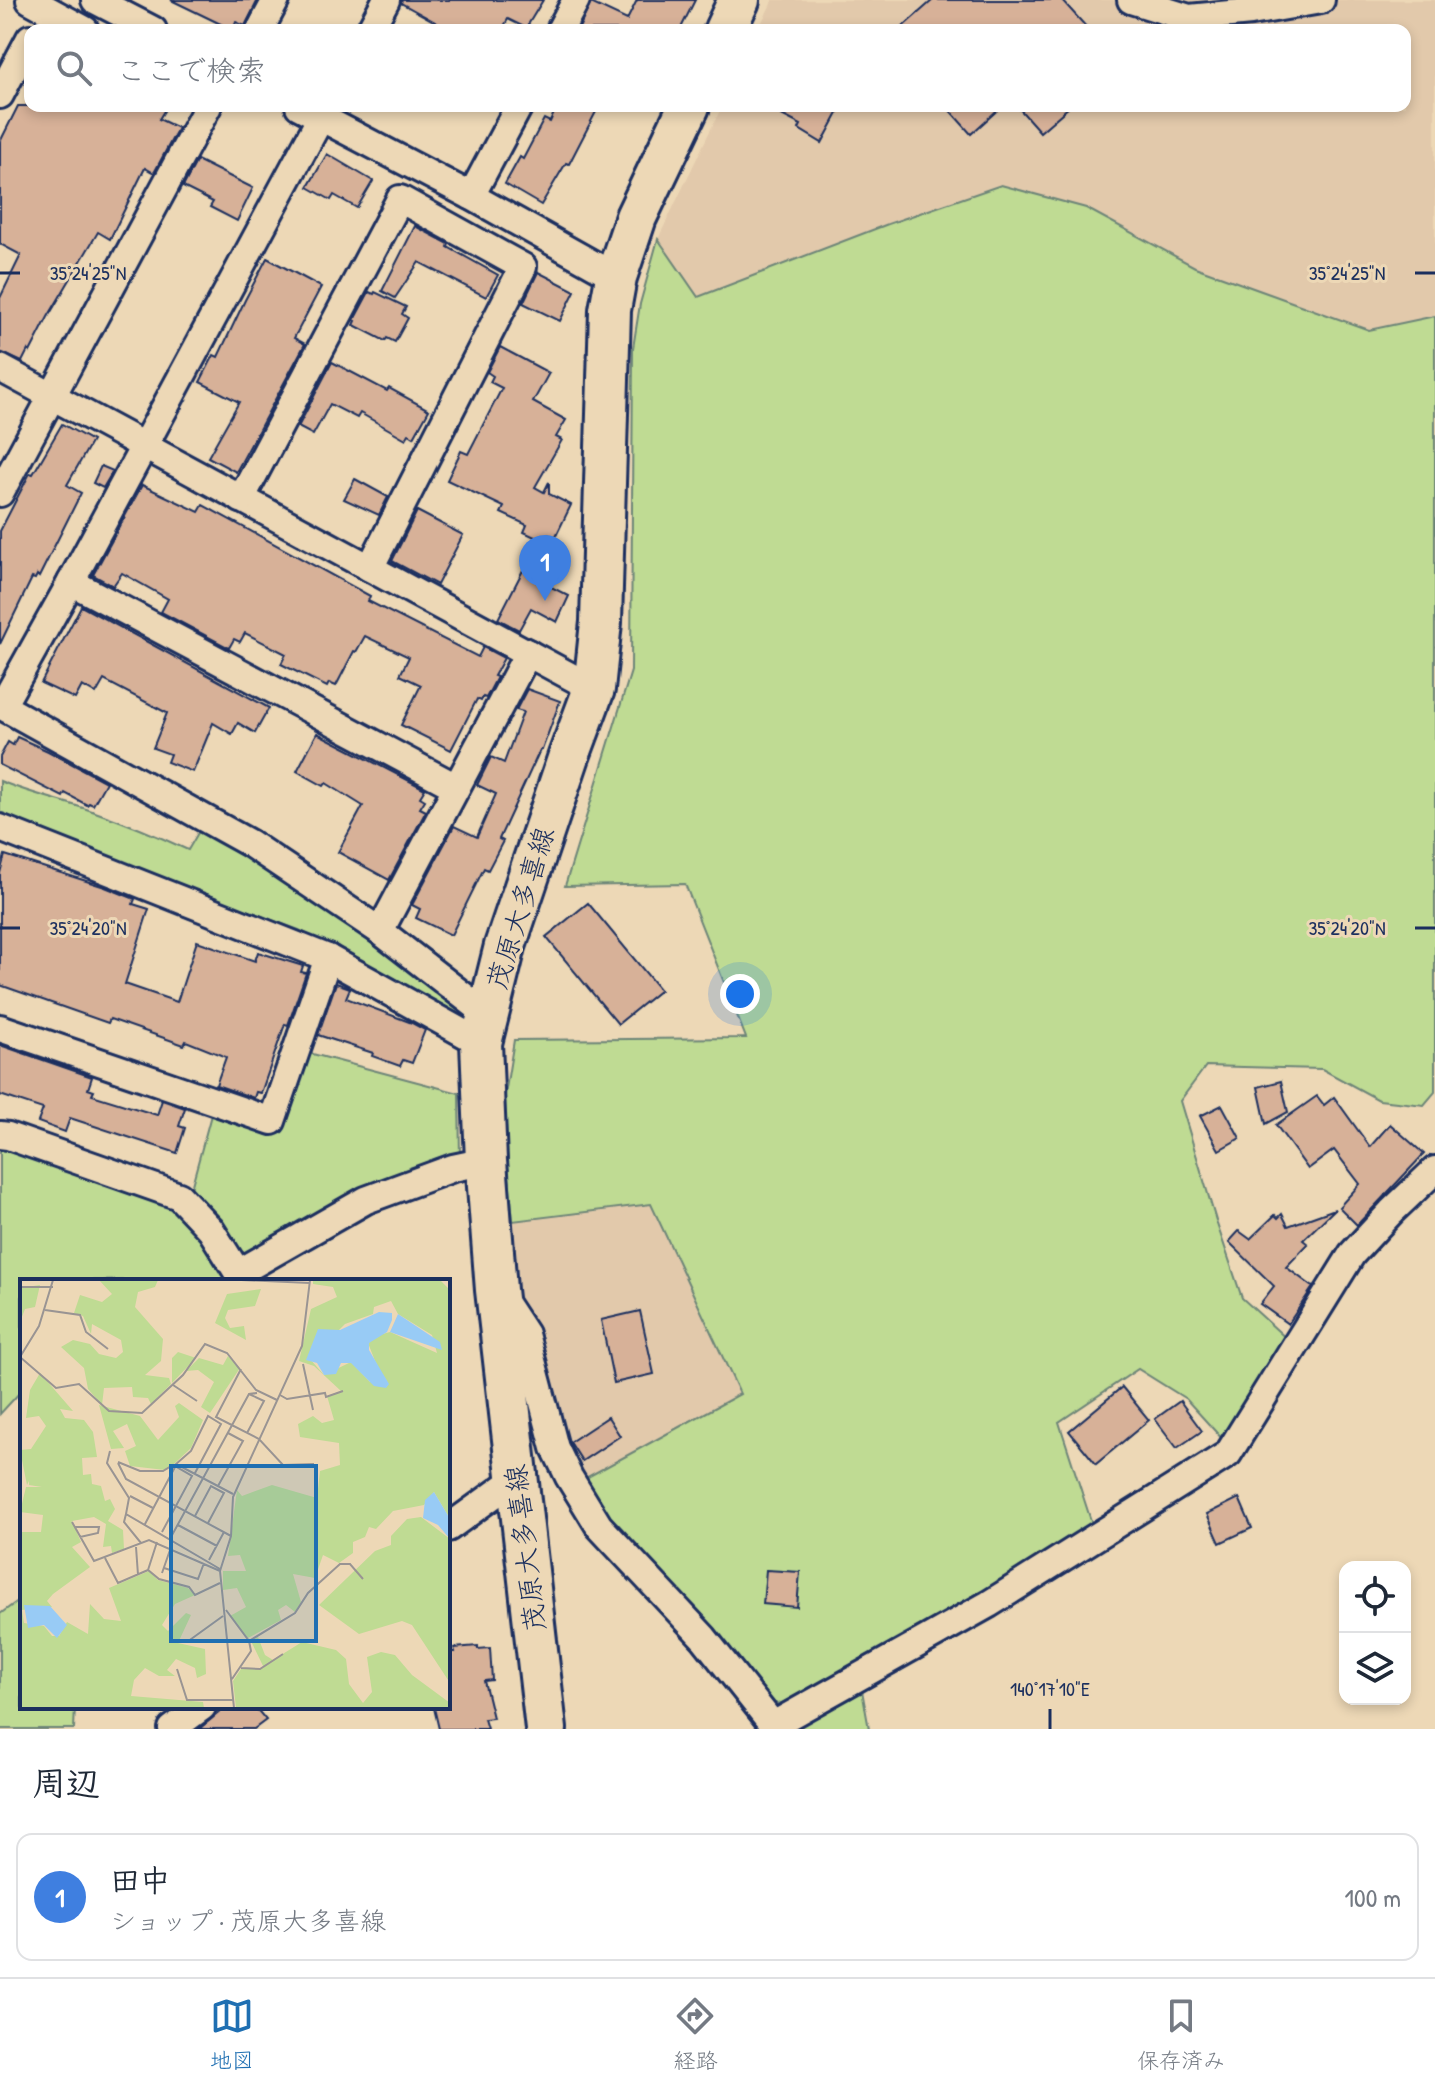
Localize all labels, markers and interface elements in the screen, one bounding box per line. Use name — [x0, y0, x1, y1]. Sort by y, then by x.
search box — [24, 24, 1411, 112]
icon: search — [52, 46, 96, 90]
text: ここで検索 — [116, 50, 266, 90]
text: 35°24'25"N — [50, 259, 126, 286]
text: 35°24'25"N — [1309, 259, 1385, 286]
pin: 1 — [519, 535, 571, 601]
street label: 茂原大多喜線 — [477, 822, 563, 994]
text: 35°24'20"N — [49, 914, 127, 941]
text: 35°24'20"N — [1308, 914, 1386, 941]
your location — [720, 974, 760, 1014]
inset map — [20, 1279, 450, 1709]
street label: 茂原大多喜線 — [496, 1462, 554, 1634]
map controls — [1339, 1561, 1411, 1705]
button: locate — [1339, 1561, 1411, 1633]
button: layers — [1339, 1633, 1411, 1705]
text: 140°17'10"E — [1010, 1675, 1090, 1702]
text: 周辺 — [32, 1760, 100, 1806]
text: 田中 — [110, 1860, 170, 1900]
text: 1 — [55, 1880, 65, 1915]
text: 100 m — [1345, 1880, 1401, 1915]
text: ショップ · 茂原大多喜線 — [110, 1903, 386, 1938]
tab: 地図 — [210, 1994, 254, 2075]
tab: 経路 — [673, 1994, 717, 2075]
tab: 保存済み — [1137, 1994, 1225, 2075]

